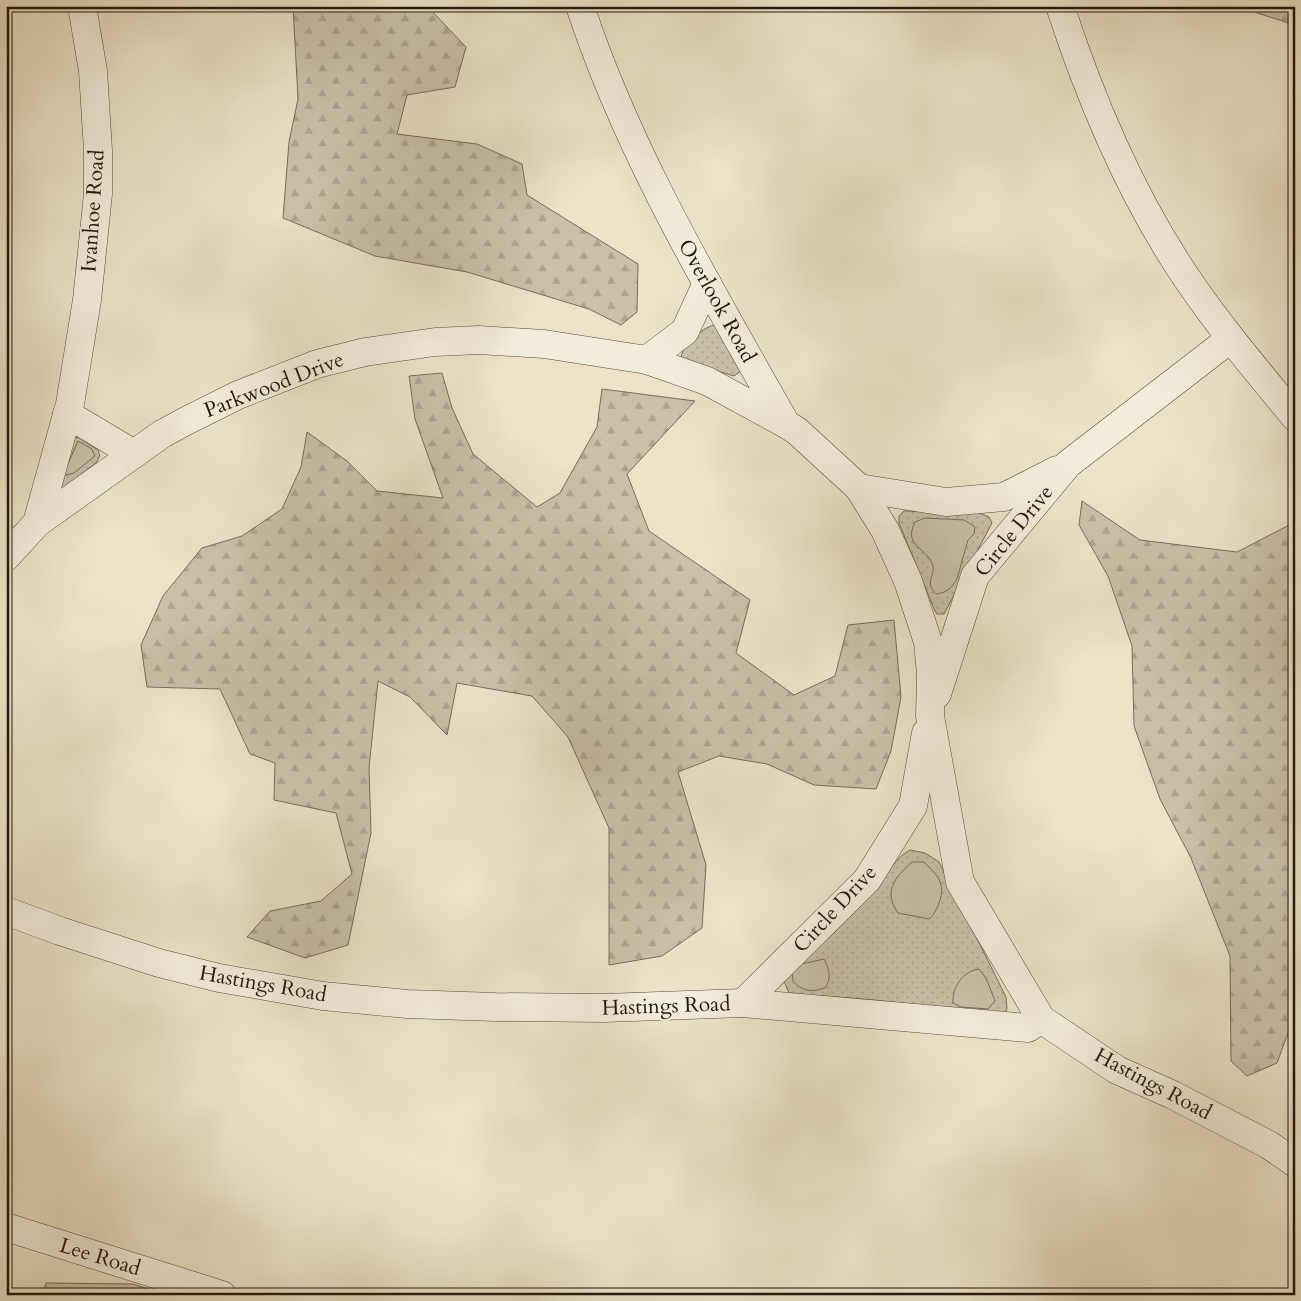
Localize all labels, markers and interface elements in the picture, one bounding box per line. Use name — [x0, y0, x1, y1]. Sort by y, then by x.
street label: Ivanhoe Road — [74, 149, 112, 273]
street label: Overlook Road — [671, 234, 763, 368]
street label: Parkwood Drive — [200, 345, 348, 425]
street label: Circle Drive — [968, 479, 1060, 583]
street label: Circle Drive — [787, 859, 883, 959]
street label: Hastings Road — [197, 959, 329, 1009]
street label: Hastings Road — [601, 989, 731, 1023]
street label: Hastings Road — [1089, 1041, 1217, 1127]
street label: Lee Road — [56, 1231, 144, 1283]

